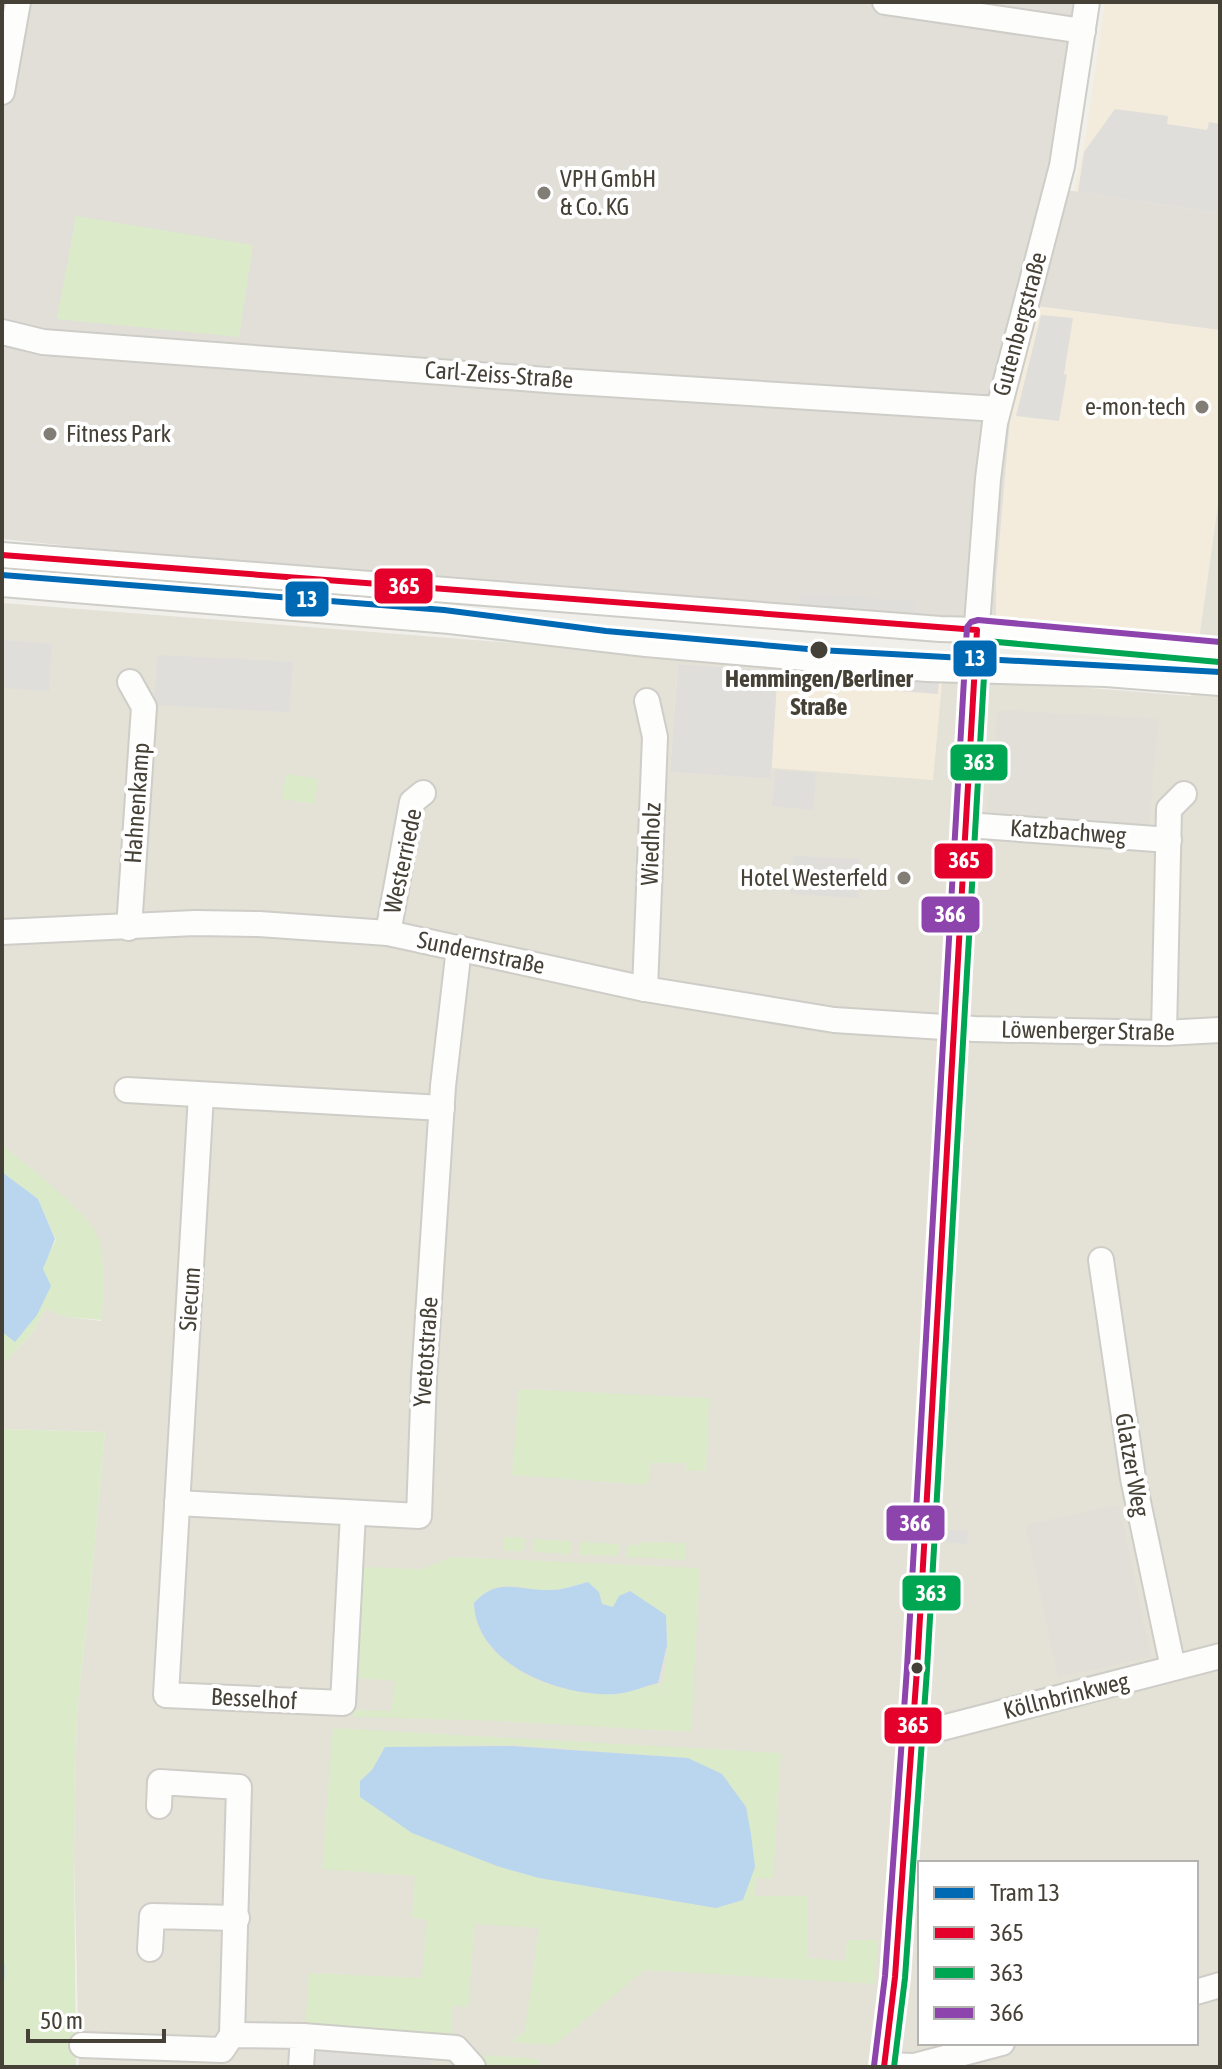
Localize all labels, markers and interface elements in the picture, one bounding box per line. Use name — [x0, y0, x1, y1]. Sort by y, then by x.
place label: VPH GmbH & Co. KG — [560, 165, 656, 220]
marker: VPH GmbH & Co. KG — [535, 184, 553, 202]
street label: Gutenbergstraße — [987, 249, 1052, 399]
street label: Carl-Zeiss-Straße — [424, 356, 574, 393]
place label: e-mon-tech — [1085, 393, 1186, 420]
marker: e-mon-tech — [1193, 398, 1211, 416]
place label: Fitness Park — [66, 420, 171, 447]
marker: Fitness Park — [41, 425, 59, 443]
line badge: 365 — [373, 567, 434, 605]
text: 365 — [388, 573, 420, 599]
line badge: 13 — [284, 580, 330, 618]
text: 13 — [297, 586, 317, 612]
marker: Hemmingen/Berliner Straße — [808, 639, 830, 661]
line badge: 13 — [952, 639, 998, 678]
text: 13 — [965, 645, 985, 671]
place label: Hemmingen/Berliner Straße — [725, 665, 914, 720]
street label: Hahnenkamp — [119, 742, 154, 864]
line badge: 363 — [949, 743, 1009, 782]
text: 363 — [963, 749, 995, 775]
street label: Wiedholz — [636, 802, 665, 886]
street label: Westerriede — [378, 806, 427, 916]
street label: Katzbachweg — [1009, 814, 1128, 849]
line badge: 365 — [933, 842, 994, 880]
text: 365 — [948, 847, 980, 873]
place label: Hotel Westerfeld — [740, 864, 888, 891]
marker: Hotel Westerfeld — [895, 869, 913, 887]
line badge: 366 — [920, 895, 981, 934]
text: 366 — [934, 901, 966, 927]
street label: Sundernstraße — [415, 926, 547, 979]
street label: Löwenberger Straße — [1001, 1015, 1175, 1046]
street label: Siecum — [174, 1266, 205, 1332]
street label: Yvetotstraße — [408, 1296, 443, 1408]
street label: Glatzer Weg — [1110, 1411, 1155, 1519]
line badge: 366 — [885, 1504, 946, 1542]
text: 366 — [899, 1510, 931, 1536]
line badge: 363 — [901, 1574, 962, 1612]
text: 363 — [915, 1580, 947, 1606]
unlabelled marker — [909, 1660, 925, 1676]
street label: Köllnbrinkweg — [1000, 1667, 1132, 1724]
street label: Besselhof — [210, 1683, 298, 1714]
line badge: 365 — [883, 1706, 943, 1745]
text: 365 — [897, 1712, 929, 1738]
legend — [918, 1861, 1198, 2045]
text: Tram 13 — [990, 1879, 1060, 1906]
text: 365 — [990, 1919, 1024, 1946]
text: 363 — [990, 1959, 1024, 1986]
scale bar — [28, 1993, 164, 2043]
text: 366 — [990, 1999, 1024, 2026]
text: 50 m — [40, 2007, 83, 2034]

